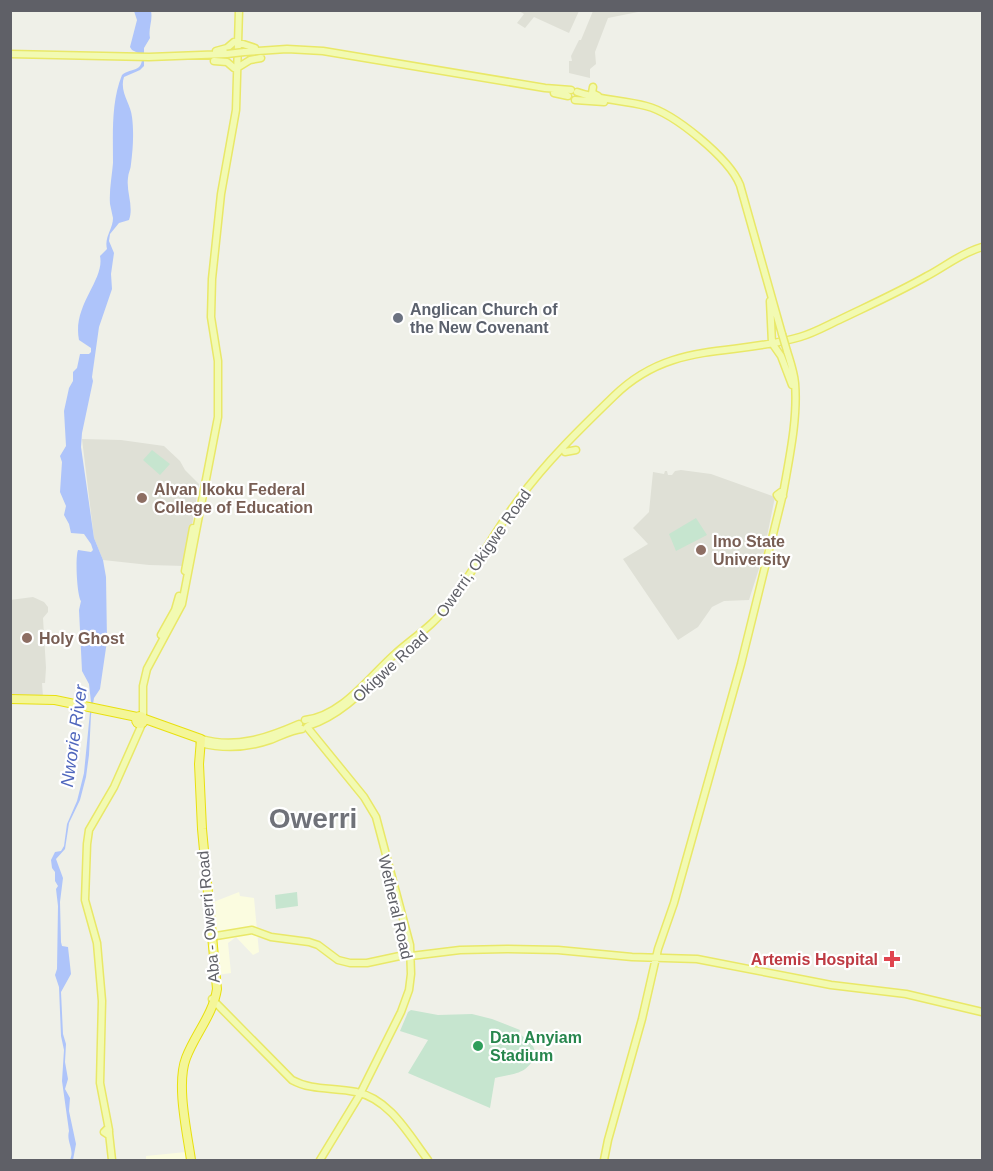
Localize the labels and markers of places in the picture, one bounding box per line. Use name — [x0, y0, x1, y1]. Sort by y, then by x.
place label: Anglican Church of the New Covenant — [410, 301, 558, 336]
marker: Anglican Church of the New Covenant — [391, 311, 405, 325]
place label: Alvan Ikoku Federal College of Education — [154, 481, 313, 516]
marker: Alvan Ikoku Federal College of Education — [135, 491, 149, 505]
place label: Imo State University — [713, 533, 790, 568]
marker: Imo State University — [694, 543, 708, 557]
place label: Holy Ghost — [39, 630, 125, 647]
marker: Holy Ghost — [20, 631, 34, 645]
marker: Artemis Hospital — [883, 950, 901, 968]
place label: Artemis Hospital — [751, 951, 878, 968]
place label: Dan Anyiam Stadium — [490, 1029, 582, 1064]
marker: Dan Anyiam Stadium — [471, 1039, 485, 1053]

